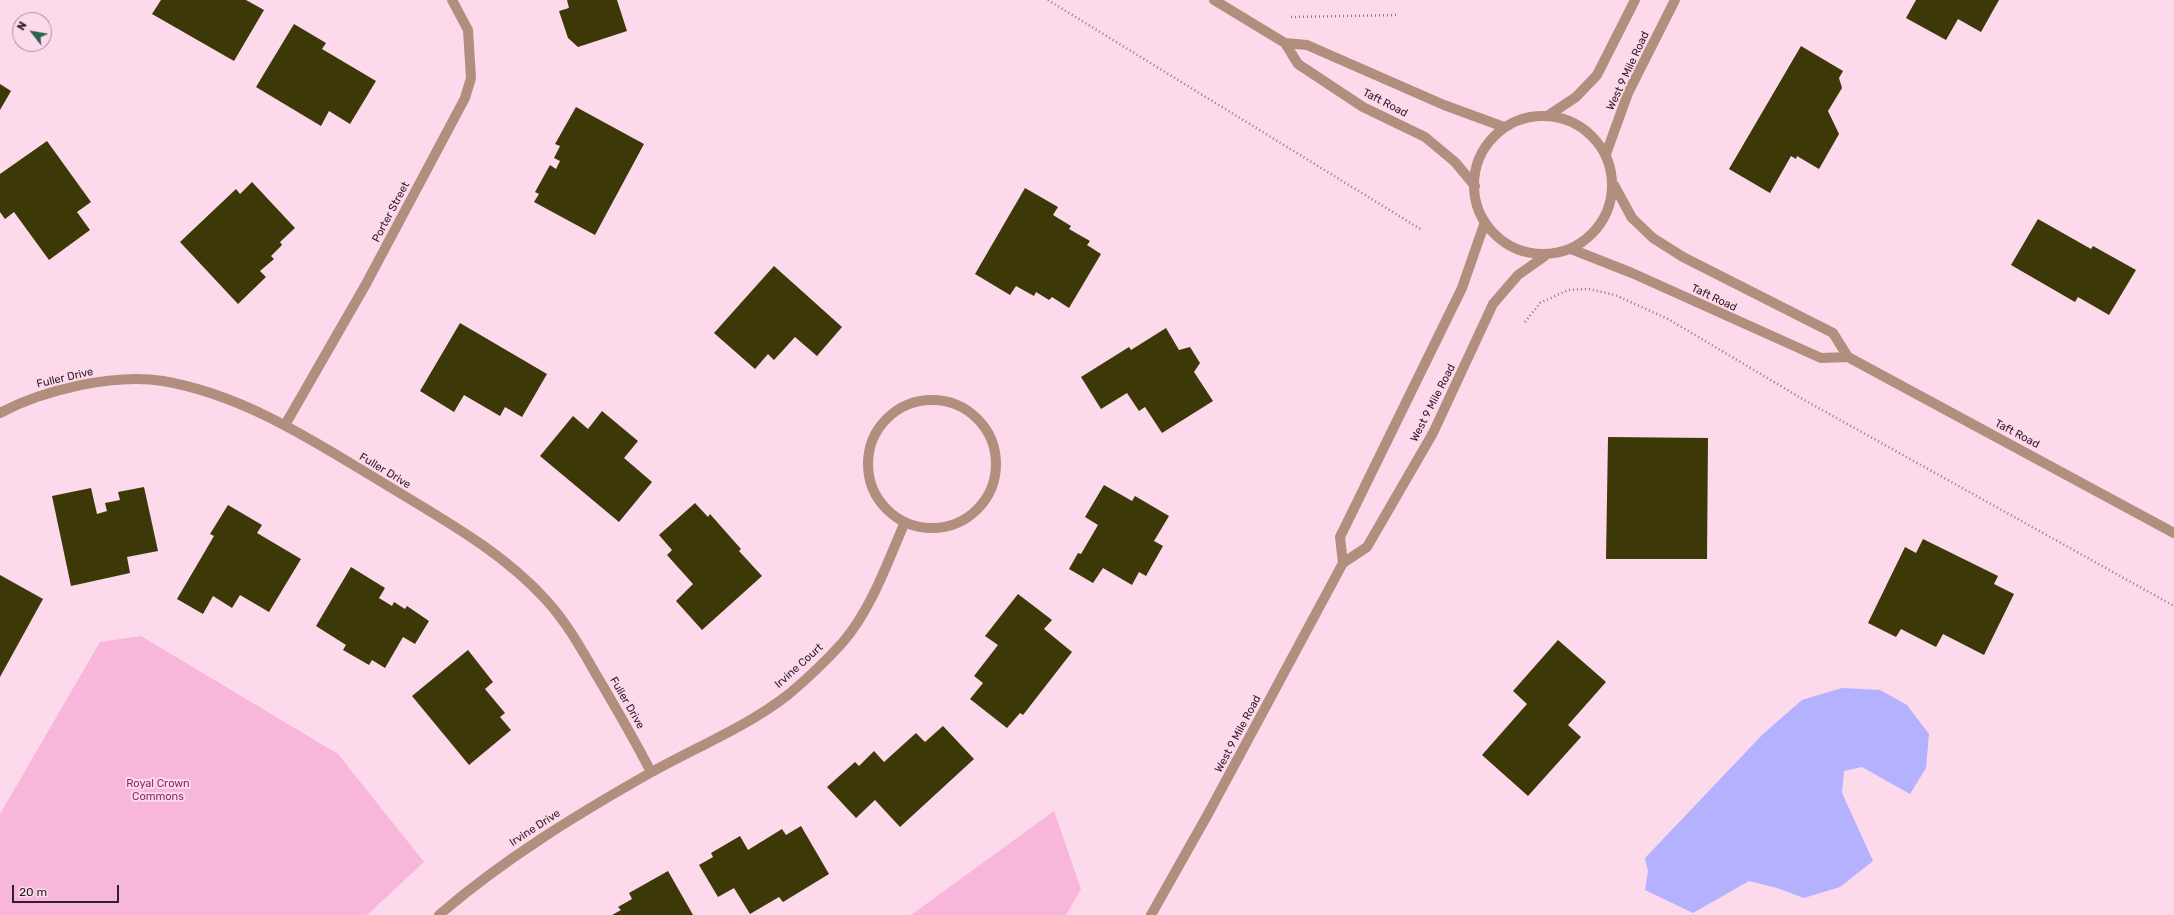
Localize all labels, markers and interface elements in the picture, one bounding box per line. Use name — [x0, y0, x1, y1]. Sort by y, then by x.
north arrow — [12, 12, 52, 52]
text: N — [15, 19, 30, 33]
street label: West 9 Mile Road — [1604, 29, 1652, 113]
street label: Taft Road — [1360, 86, 1410, 120]
street label: Porter Street — [370, 179, 412, 245]
street label: Taft Road — [1689, 282, 1739, 314]
street label: West 9 Mile Road — [1408, 362, 1458, 444]
street label: Fuller Drive — [35, 365, 95, 391]
street label: Taft Road — [1992, 417, 2042, 451]
street label: Fuller Drive — [357, 450, 413, 492]
street label: Irvine Court — [772, 641, 826, 691]
street label: Fuller Drive — [607, 675, 647, 731]
street label: West 9 Mile Road — [1212, 693, 1264, 775]
park label: Royal Crown Commons — [126, 777, 190, 803]
street label: Irvine Drive — [507, 807, 563, 849]
scale bar — [14, 877, 121, 903]
text: 20 m — [19, 885, 47, 899]

